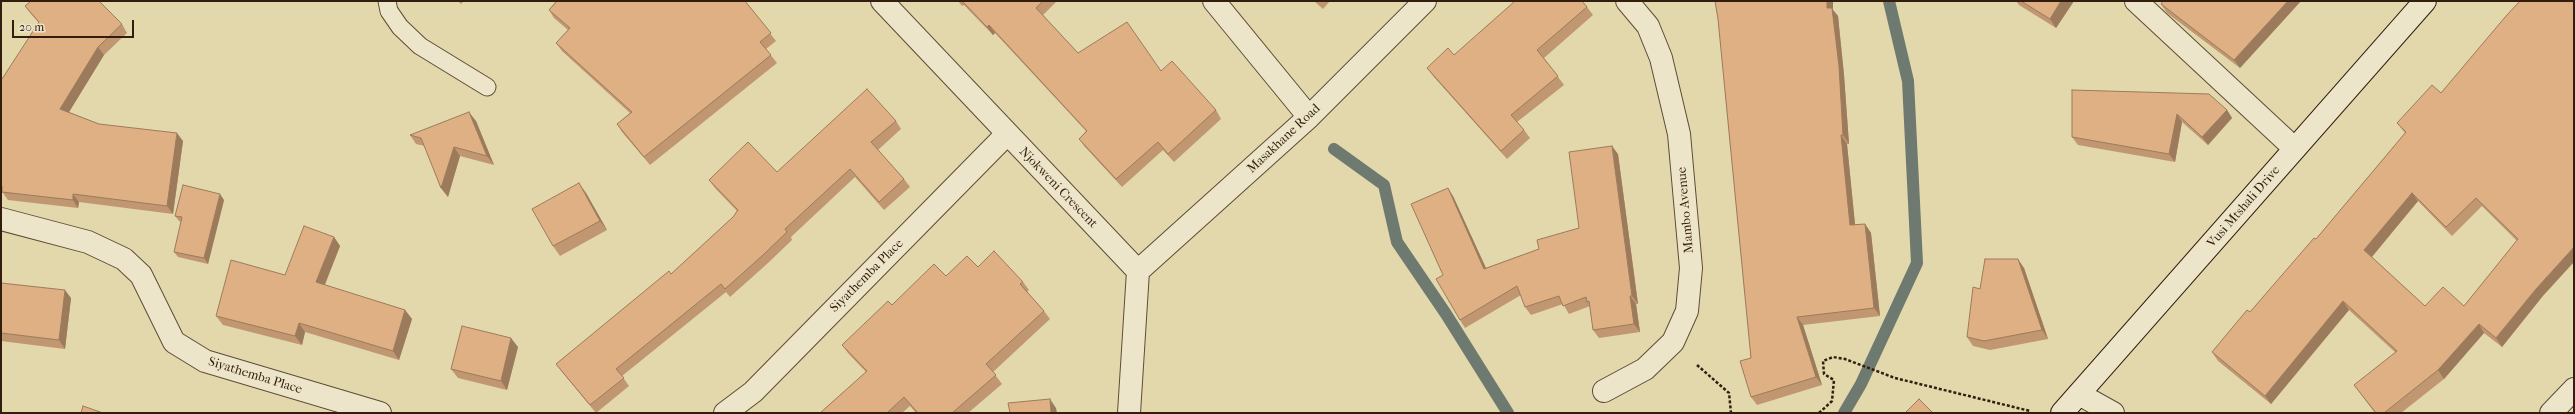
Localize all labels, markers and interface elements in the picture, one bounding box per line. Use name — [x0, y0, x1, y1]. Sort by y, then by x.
scale bar — [14, 12, 136, 38]
text: 20 m — [19, 20, 44, 34]
street label: Masakhane Road — [1244, 101, 1324, 177]
street label: Njokweni Crescent — [1016, 144, 1100, 232]
street label: Vusi Mtshali Drive — [2204, 163, 2284, 251]
street label: Mambo Avenue — [1674, 166, 1698, 254]
street label: Siyathemba Place — [827, 236, 907, 316]
street label: Siyathemba Place — [206, 354, 304, 398]

